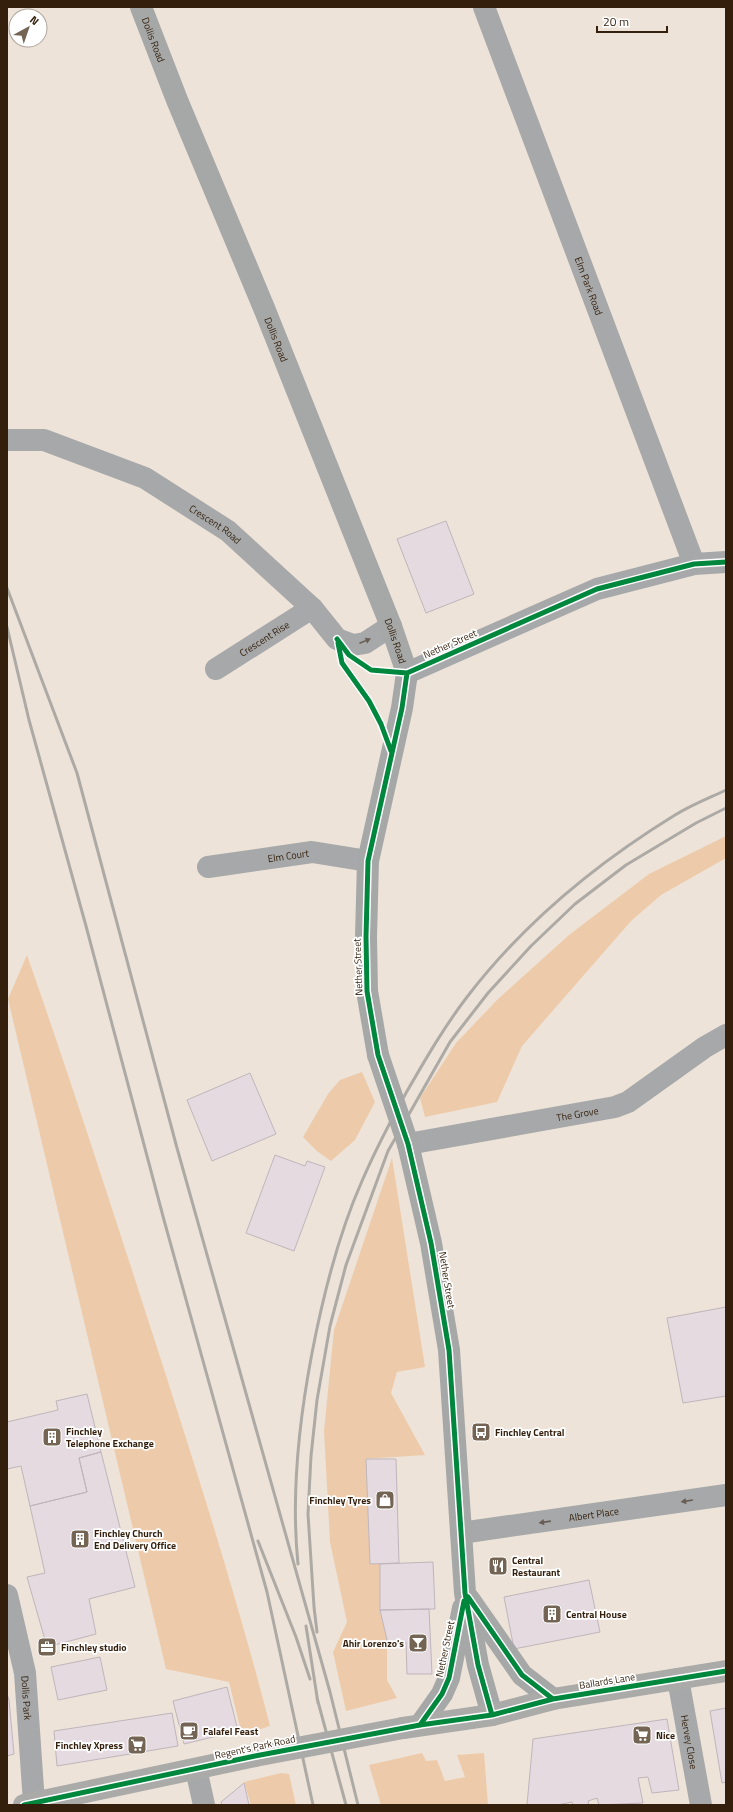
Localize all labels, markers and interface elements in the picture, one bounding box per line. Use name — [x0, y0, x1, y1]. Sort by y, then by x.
north arrow — [8, 8, 48, 48]
scale bar — [597, 8, 667, 34]
text: N — [26, 12, 42, 29]
text: 20 m — [603, 12, 629, 31]
street label: Dollis Road — [138, 15, 169, 64]
street label: Elm Park Road — [571, 254, 607, 317]
street label: Dollis Road — [261, 315, 292, 364]
street label: Crescent Road — [186, 501, 245, 547]
street label: Dollis Road — [381, 616, 411, 665]
street label: Crescent Rise — [236, 617, 292, 660]
street label: Nether Street — [421, 625, 480, 662]
one-way arrow — [360, 638, 372, 644]
street label: Elm Court — [267, 845, 310, 866]
street label: Nether Street — [349, 938, 366, 996]
street label: The Grove — [555, 1103, 600, 1125]
street label: Nether Street — [435, 1251, 459, 1310]
bus stop icon: Finchley Central — [470, 1421, 492, 1443]
place label: Finchley Telephone Exchange — [66, 1424, 154, 1451]
place label: Finchley Central — [495, 1425, 565, 1440]
building icon: Finchley Telephone Exchange — [41, 1426, 63, 1448]
shop icon: Finchley Tyres — [374, 1489, 396, 1511]
place label: Finchley Tyres — [309, 1493, 371, 1508]
one-way arrow — [681, 1498, 694, 1504]
street label: Albert Place — [568, 1503, 620, 1525]
one-way arrow — [539, 1519, 551, 1525]
place label: Finchley Church End Delivery Office — [94, 1526, 176, 1553]
building icon: Finchley Church End Delivery Office — [69, 1528, 91, 1550]
place label: Central Restaurant — [512, 1553, 561, 1580]
restaurant icon: Central Restaurant — [487, 1555, 509, 1577]
building icon: Central House — [541, 1603, 563, 1625]
place label: Central House — [566, 1607, 627, 1622]
street label: Nether Street — [432, 1619, 458, 1678]
bar icon: Ahir Lorenzo's — [407, 1632, 429, 1654]
office icon: Finchley studio — [36, 1636, 58, 1658]
place label: Ahir Lorenzo's — [343, 1636, 404, 1651]
place label: Finchley studio — [61, 1640, 127, 1655]
street label: Ballards Lane — [578, 1669, 636, 1693]
street label: Dollis Park — [18, 1675, 36, 1721]
street label: Hervey Close — [677, 1714, 702, 1770]
cafe icon: Falafel Feast — [178, 1720, 200, 1742]
place label: Falafel Feast — [203, 1724, 259, 1739]
supermarket icon: Nice — [631, 1724, 653, 1746]
place label: Nice — [656, 1728, 675, 1743]
street label: Regent's Park Road — [213, 1731, 297, 1763]
supermarket icon: Finchley Xpress — [126, 1734, 148, 1756]
place label: Finchley Xpress — [55, 1738, 123, 1753]

